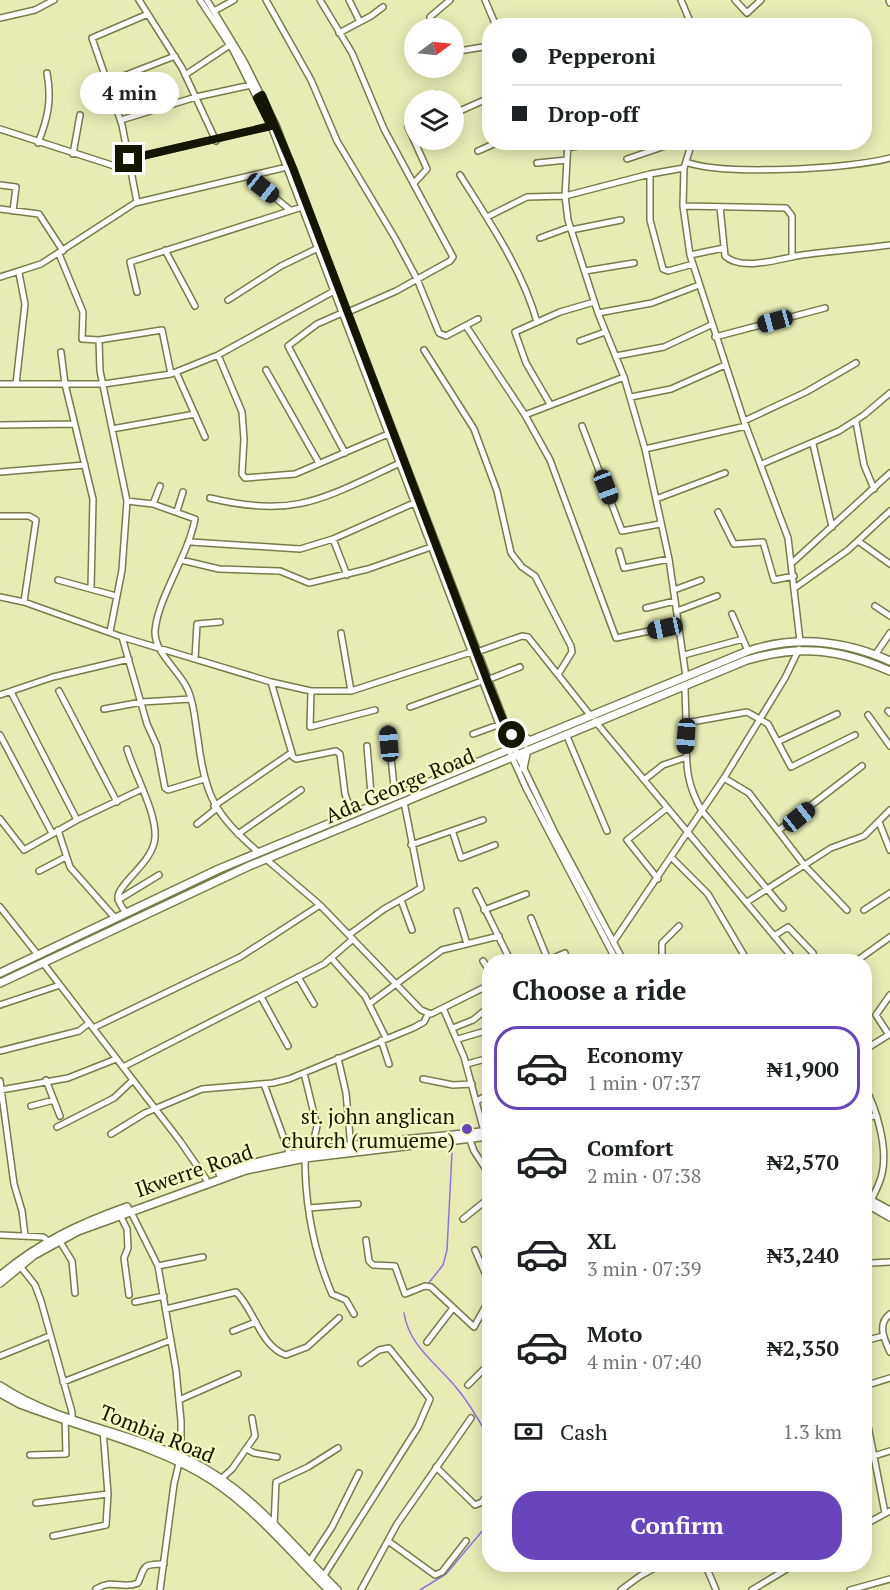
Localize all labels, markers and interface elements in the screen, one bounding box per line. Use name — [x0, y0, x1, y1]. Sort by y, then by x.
north arrow — [404, 18, 464, 78]
map controls — [404, 18, 464, 150]
text: Pepperoni — [548, 41, 656, 70]
callout: 4 min — [80, 72, 178, 114]
text: 4 min — [102, 79, 157, 106]
button: layers — [404, 90, 464, 150]
text: Drop-off — [548, 99, 639, 128]
route end — [115, 145, 142, 172]
car — [243, 170, 283, 206]
car — [755, 308, 795, 334]
car — [591, 467, 621, 507]
car — [646, 615, 684, 641]
car — [676, 717, 696, 755]
route start — [498, 721, 525, 748]
car — [378, 725, 400, 763]
street label: Ada George Road — [321, 741, 479, 829]
car — [779, 799, 819, 835]
text: Choose a ride — [512, 972, 687, 1008]
text: Economy — [587, 1040, 683, 1069]
icon: car — [515, 1041, 569, 1095]
text: ₦1,900 — [767, 1054, 839, 1083]
text: 1 min · 07:37 — [587, 1069, 701, 1096]
place label: st. john anglican church (rumueme) — [282, 1102, 456, 1154]
marker: st. john anglican church (rumueme) — [460, 1122, 474, 1136]
text: Comfort — [587, 1133, 673, 1162]
icon: car — [515, 1134, 569, 1188]
street label: Ikwerre Road — [131, 1137, 256, 1203]
text: ₦2,570 — [767, 1147, 839, 1176]
text: 2 min · 07:38 — [587, 1162, 701, 1189]
text: XL — [587, 1226, 616, 1255]
icon: car — [515, 1227, 569, 1281]
text: ₦3,240 — [767, 1240, 839, 1269]
text: 3 min · 07:39 — [587, 1255, 701, 1282]
text: Moto — [587, 1319, 642, 1348]
icon: car — [515, 1320, 569, 1374]
text: ₦2,350 — [767, 1333, 839, 1362]
text: 4 min · 07:40 — [587, 1348, 701, 1375]
street label: Tombia Road — [96, 1397, 219, 1469]
icon: cash — [512, 1415, 545, 1448]
text: Cash — [560, 1417, 608, 1446]
text: 1.3 km — [783, 1418, 842, 1445]
button: Confirm — [512, 1491, 842, 1560]

